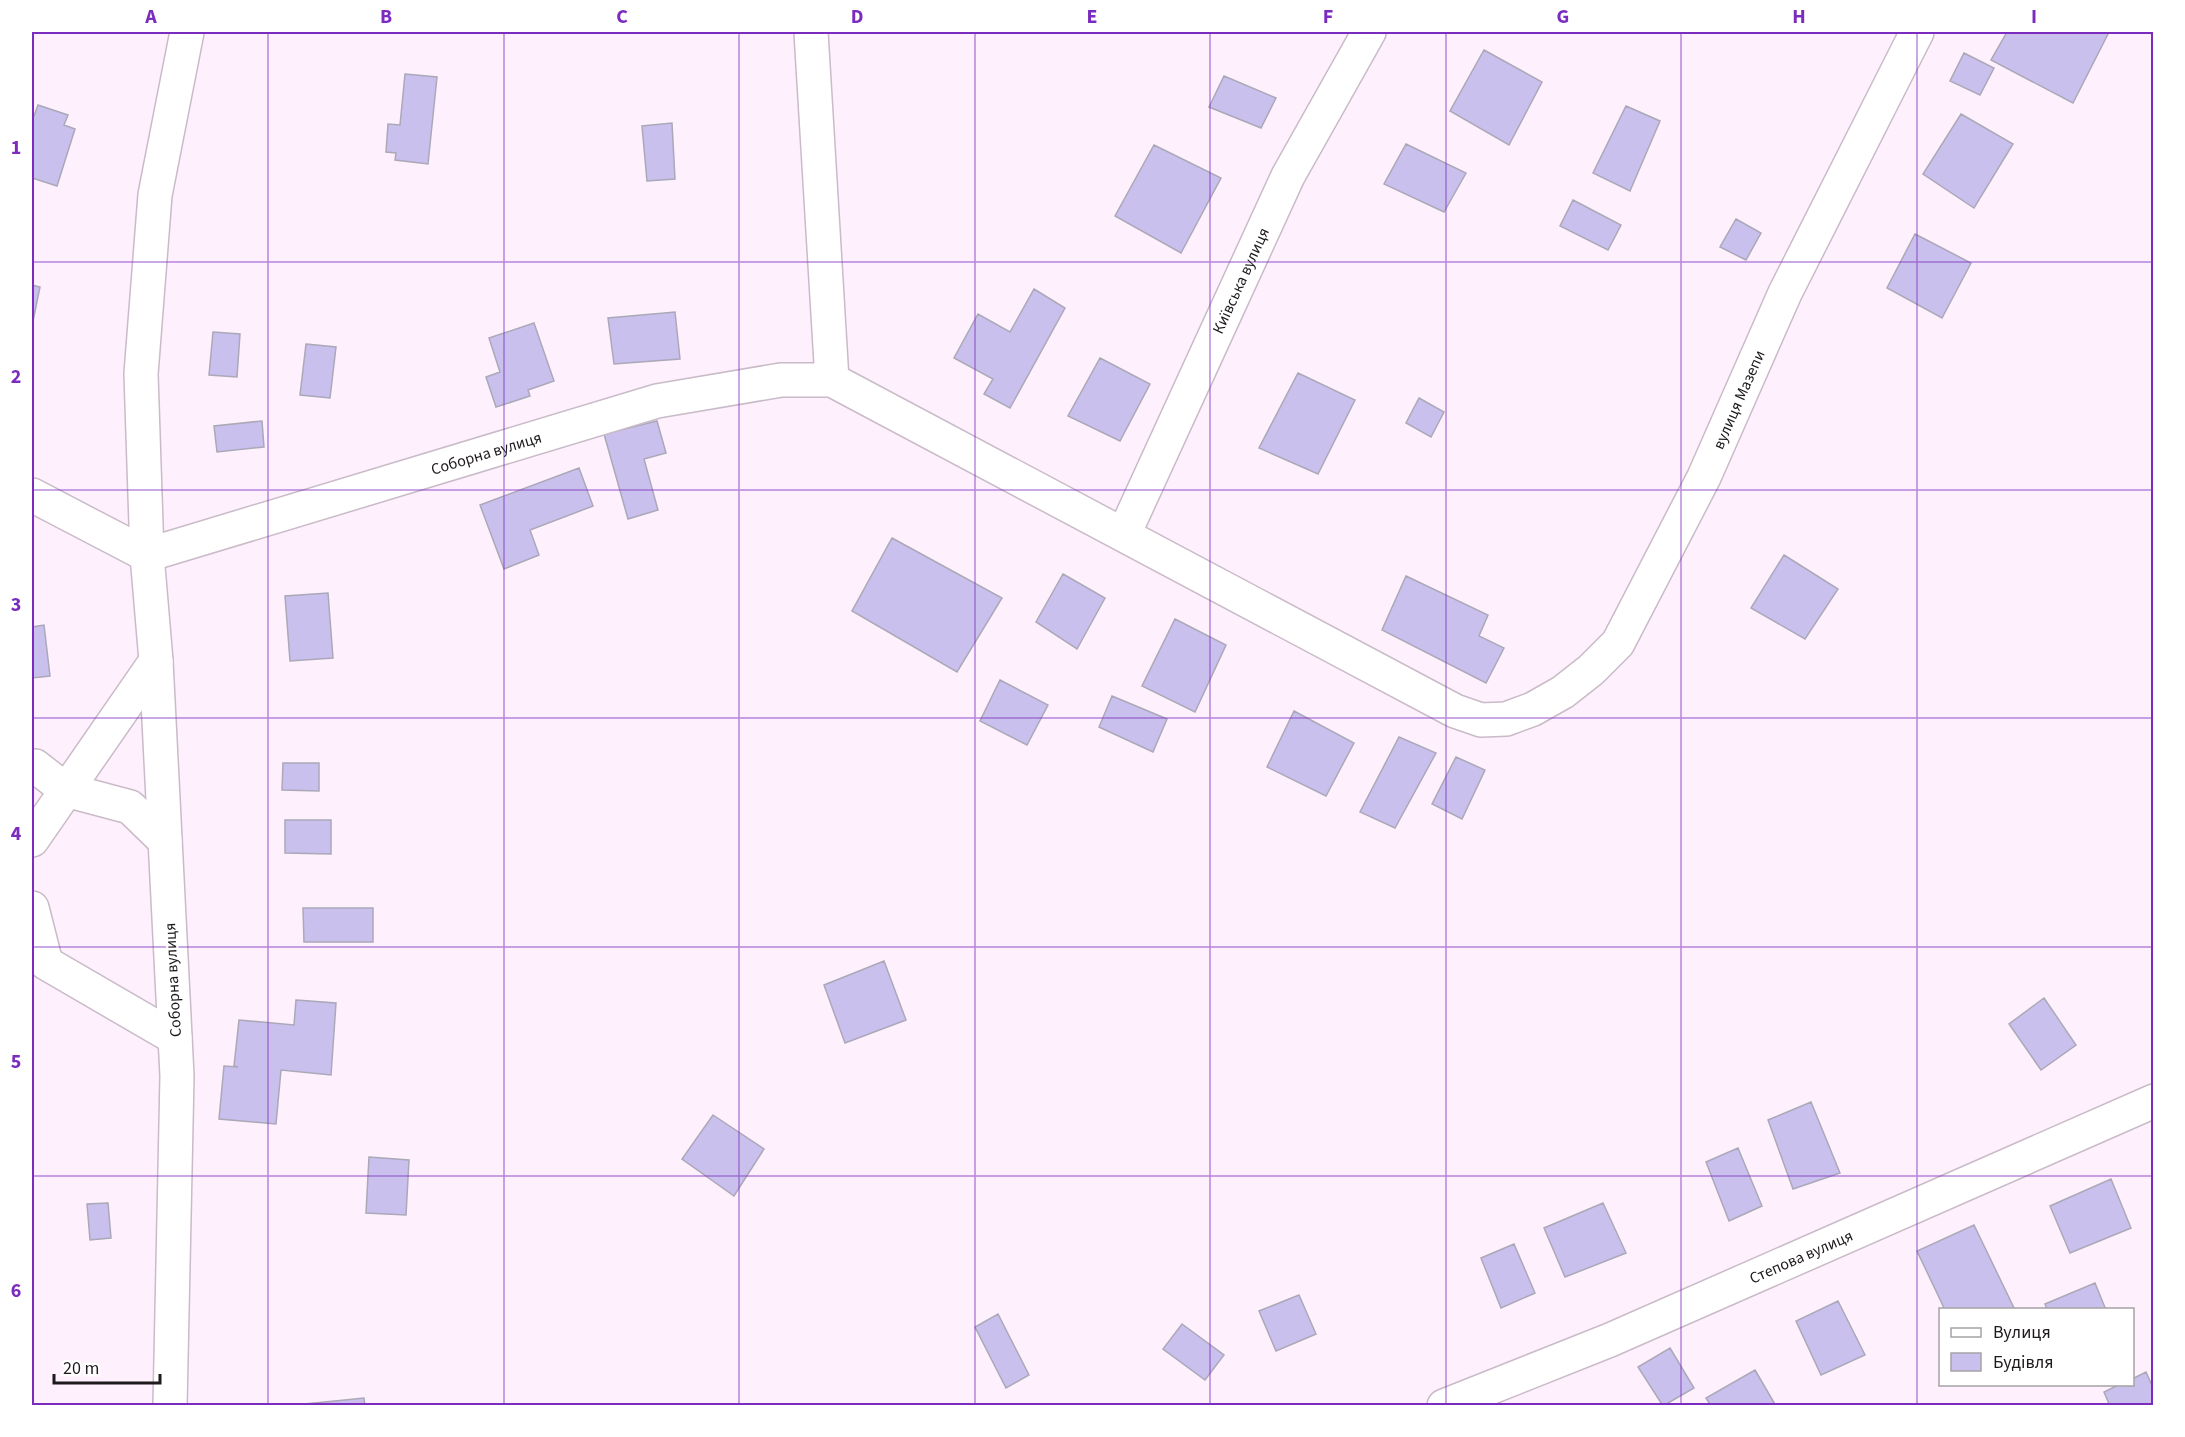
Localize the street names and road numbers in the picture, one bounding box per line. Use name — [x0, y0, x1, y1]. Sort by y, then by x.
street label: Київська вулиця — [1207, 224, 1275, 338]
street label: вулиця Мазепи — [1708, 347, 1771, 453]
street label: Соборна вулиця — [428, 426, 544, 481]
street label: Соборна вулиця — [159, 922, 187, 1038]
street label: Степова вулиця — [1746, 1225, 1856, 1289]

